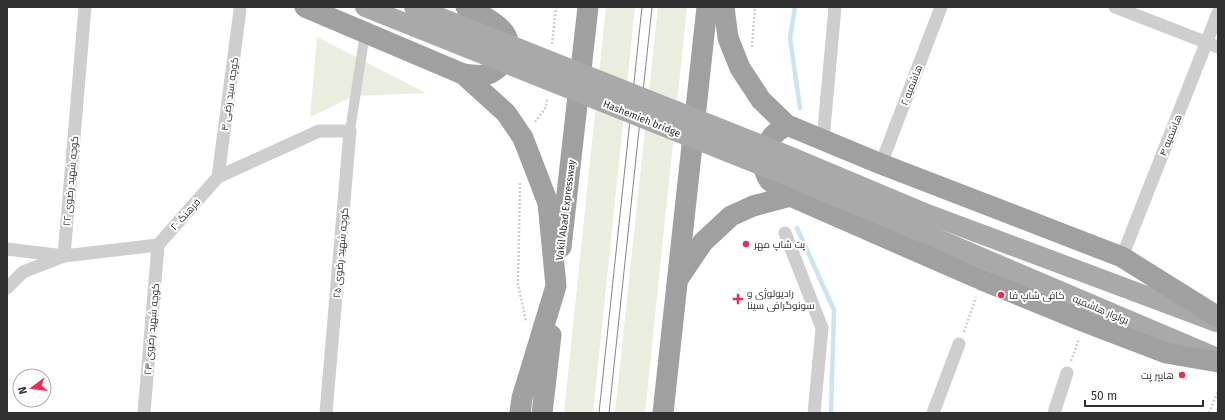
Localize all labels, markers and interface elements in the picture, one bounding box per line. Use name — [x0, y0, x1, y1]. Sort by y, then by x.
street label: کوچه سید رضی ۴ — [219, 57, 241, 132]
street label: هاشمیه ۲ — [899, 63, 925, 107]
street label: Hashemieh bridge — [601, 98, 682, 140]
street label: هاشمیه ۴ — [1157, 113, 1185, 158]
street label: کوچه شهید رضوی ۲۲ — [61, 135, 81, 227]
street label: Vakil Abad Expressway — [554, 159, 578, 261]
street label: فرهنگ ۲۰ — [168, 196, 203, 233]
street label: کوچه شهید رضوی ۲۵ — [331, 207, 351, 299]
marker: پت شاپ مهر — [741, 239, 751, 249]
place label: پت شاپ مهر — [753, 239, 806, 251]
street label: کوچه شهید رضوی ۲۳ — [142, 283, 162, 375]
place label: رادیولوژی و سونوگرافی سینا — [747, 288, 815, 312]
marker: کافی شاپ فا — [996, 290, 1006, 300]
place label: کافی شاپ فا — [1009, 290, 1065, 302]
marker: رادیولوژی و سونوگرافی سینا — [732, 293, 744, 305]
street label: بولوار هاشمیه — [1071, 293, 1130, 327]
north arrow — [12, 368, 52, 408]
place label: هایپر پت — [1141, 370, 1174, 382]
marker: هایپر پت — [1177, 370, 1187, 380]
scale bar — [1085, 382, 1203, 408]
text: N — [16, 385, 30, 396]
text: 50 m — [1091, 389, 1117, 403]

